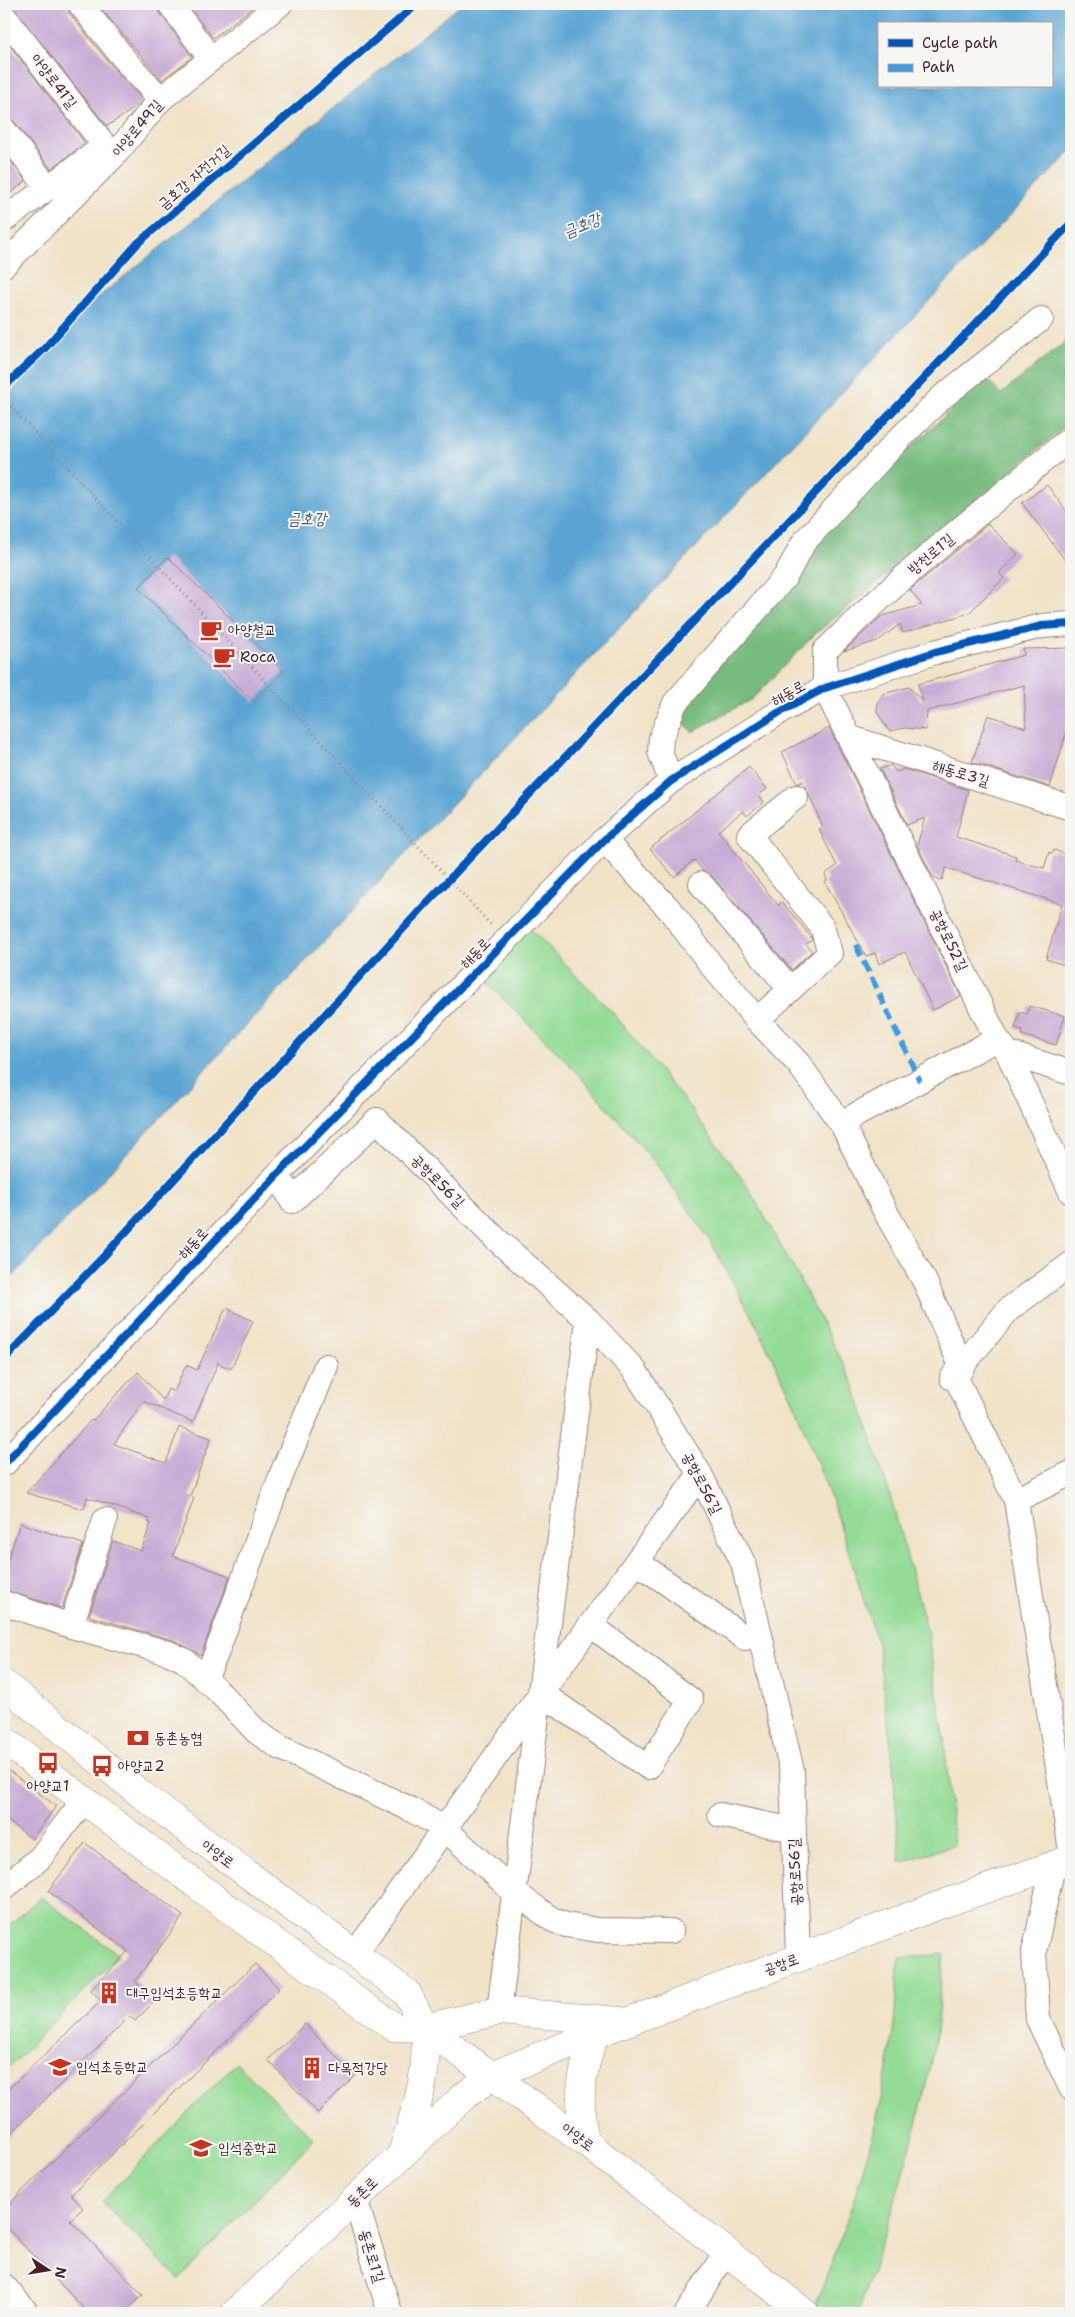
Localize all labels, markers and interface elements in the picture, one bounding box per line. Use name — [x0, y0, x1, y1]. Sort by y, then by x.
legend — [878, 22, 1052, 88]
text: Cycle path — [922, 33, 998, 53]
street label: 아양로41길 — [26, 50, 82, 112]
text: Path — [922, 57, 955, 77]
street label: 아양로49길 — [107, 95, 167, 161]
street label: 금호강 자전거길 — [154, 140, 234, 214]
water label: 금호강 — [560, 207, 606, 242]
water label: 금호강 — [288, 508, 328, 529]
street label: 방천로1길 — [904, 529, 958, 579]
cafe icon: 아양철교 — [198, 617, 224, 643]
place label: 아양철교 — [228, 620, 276, 640]
cafe icon: Roca — [211, 644, 237, 670]
place label: Roca — [240, 647, 276, 667]
street label: 해동로 — [767, 675, 809, 711]
street label: 해동로3길 — [930, 755, 992, 791]
street label: 공항로52길 — [925, 905, 973, 975]
street label: 해동로 — [455, 933, 495, 973]
street label: 공항로56길 — [407, 1150, 469, 1212]
street label: 해동로 — [173, 1223, 213, 1263]
street label: 공항로56길 — [677, 1448, 727, 1518]
bank icon: 동촌농협 — [125, 1725, 151, 1751]
place label: 동촌농협 — [154, 1728, 202, 1748]
bus stop icon: 아양교1 — [35, 1750, 61, 1776]
bus stop icon: 아양교2 — [89, 1753, 115, 1779]
place label: 아양교2 — [118, 1756, 165, 1776]
place label: 아양교1 — [27, 1776, 69, 1796]
street label: 아양로 — [198, 1835, 238, 1873]
street label: 공항로56길 — [784, 1838, 806, 1906]
street label: 공항로 — [761, 1948, 801, 1980]
building icon: 대구입석초등학교 — [96, 1980, 122, 2006]
place label: 대구입석초등학교 — [126, 1983, 223, 2003]
school or university icon: 입석초등학교 — [47, 2054, 73, 2080]
building icon: 다목적강당 — [299, 2055, 325, 2081]
place label: 입석초등학교 — [76, 2057, 148, 2077]
place label: 다목적강당 — [328, 2058, 388, 2078]
street label: 아양로 — [558, 2118, 598, 2156]
school or university icon: 입석중학교 — [188, 2135, 214, 2161]
place label: 입석중학교 — [218, 2138, 278, 2158]
street label: 동촌로 — [342, 2172, 382, 2212]
street label: 동촌로1길 — [354, 2227, 390, 2285]
north arrow — [22, 2244, 72, 2294]
text: N — [51, 2265, 71, 2280]

